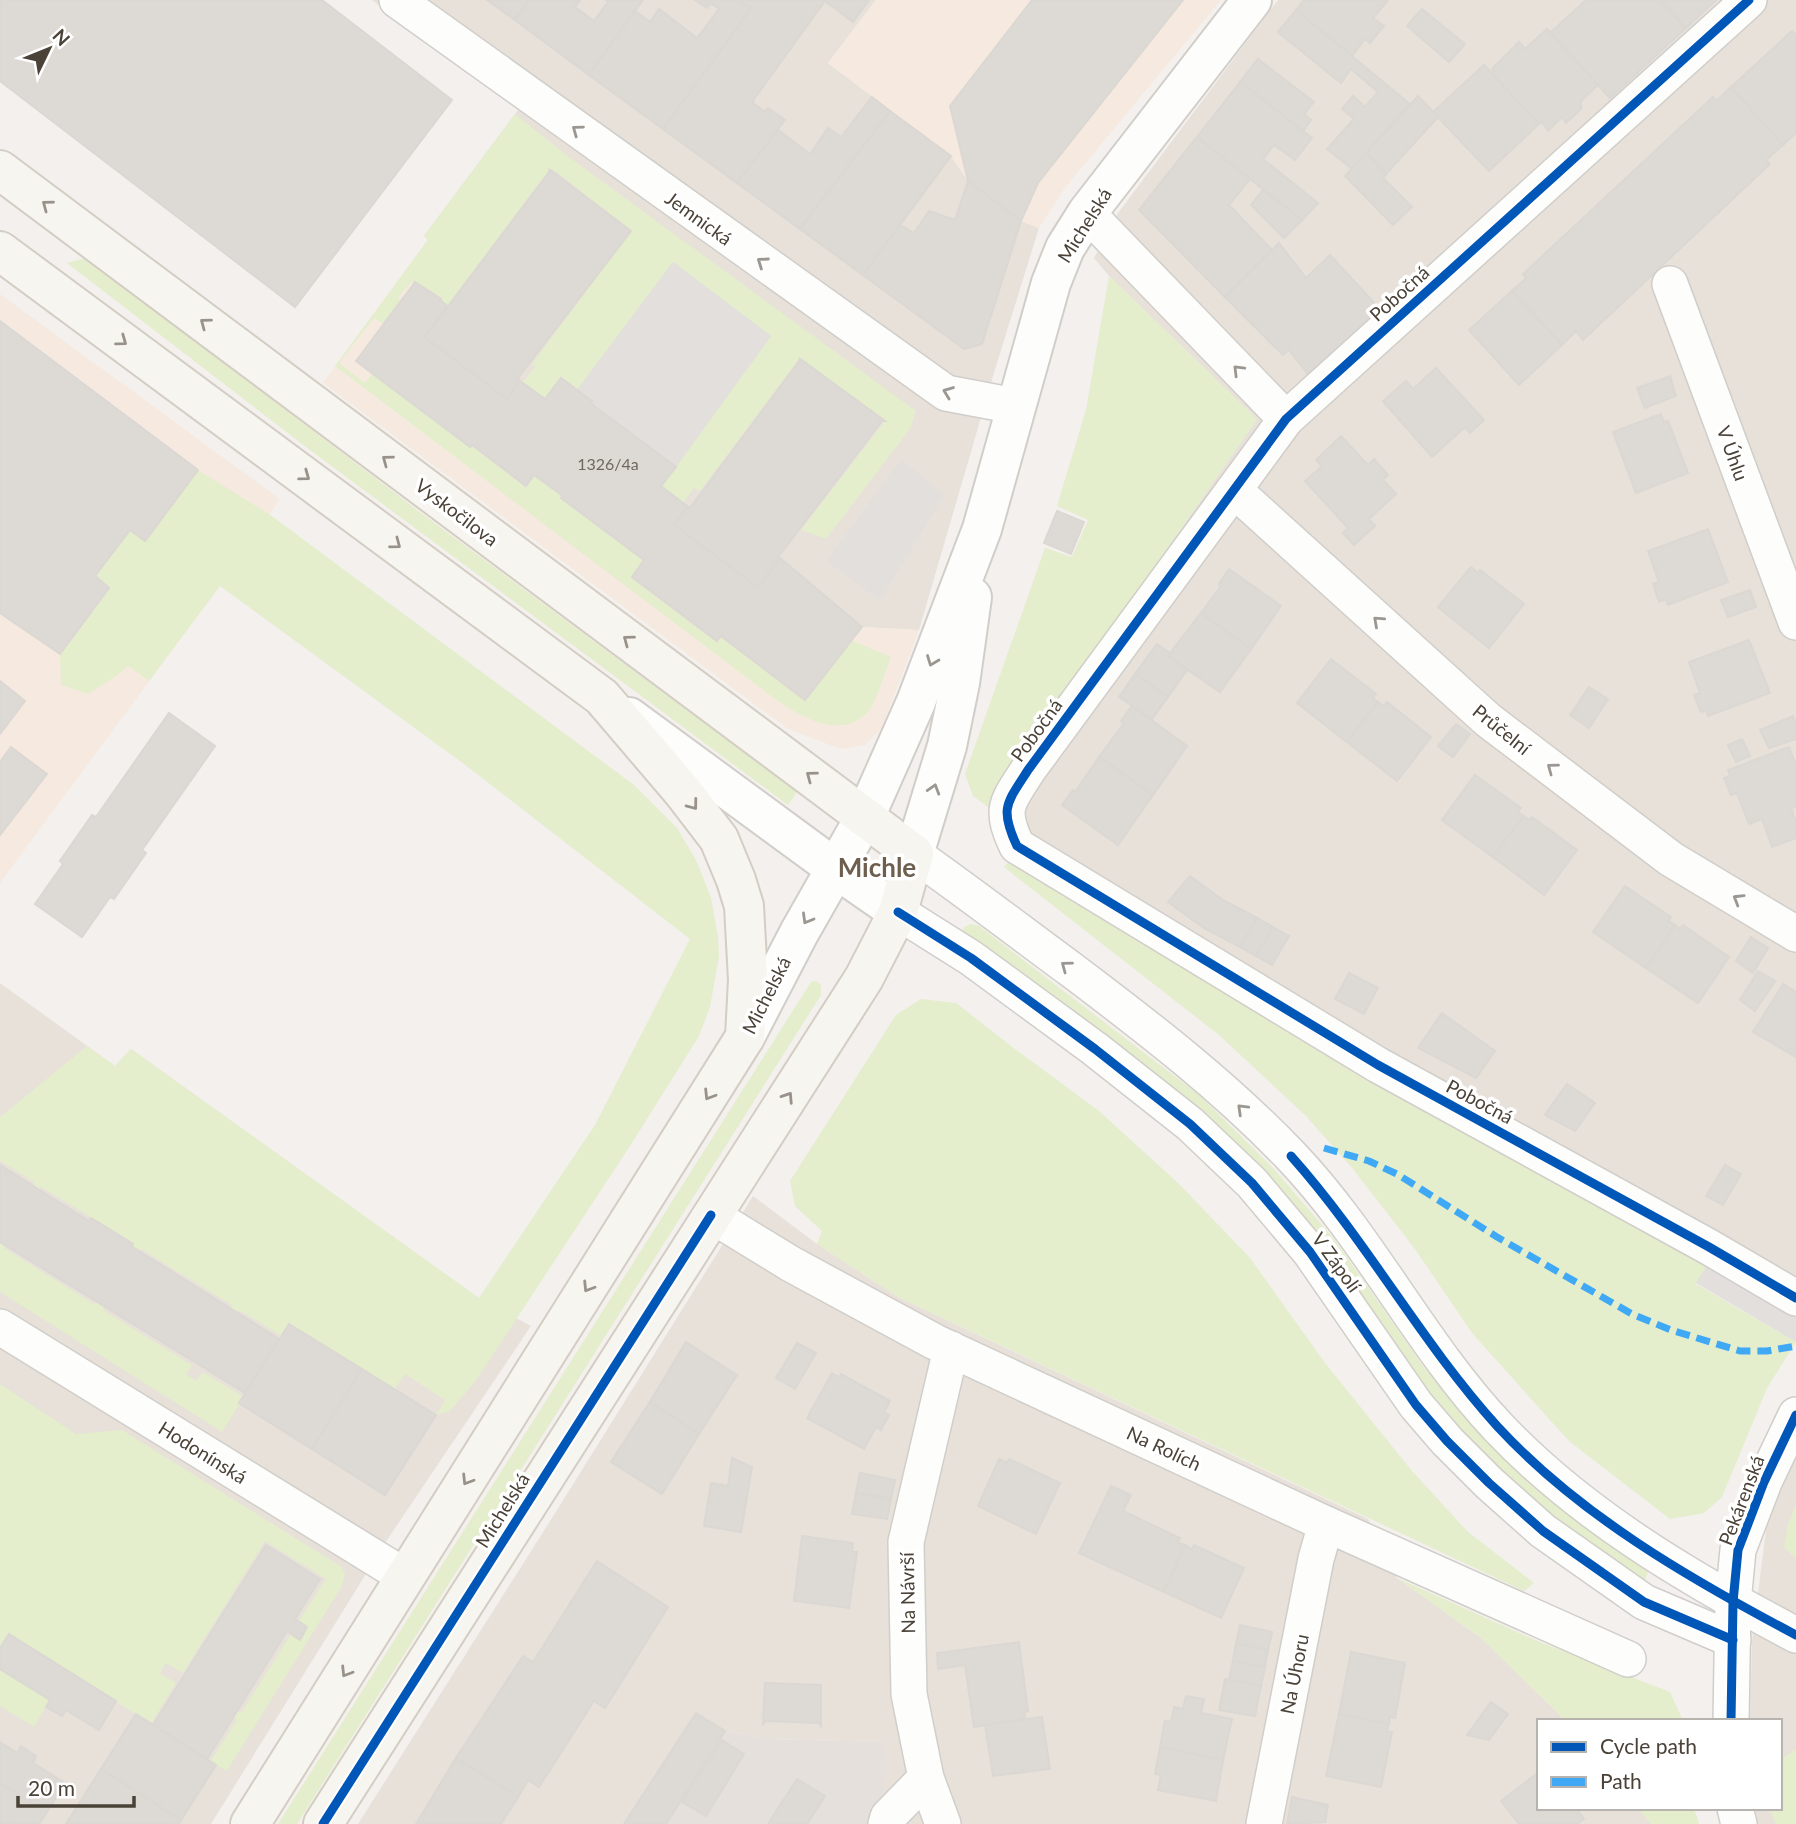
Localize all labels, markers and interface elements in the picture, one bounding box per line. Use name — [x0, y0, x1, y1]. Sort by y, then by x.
north arrow — [14, 14, 84, 84]
text: N — [48, 24, 75, 50]
one-way arrow — [572, 126, 585, 138]
street label: Michelská — [1052, 183, 1116, 267]
street label: Jemnická — [661, 186, 737, 250]
one-way arrow — [42, 201, 55, 213]
one-way arrow — [757, 258, 770, 271]
street label: Pobočná — [1364, 260, 1434, 326]
one-way arrow — [200, 319, 213, 332]
one-way arrow — [114, 333, 127, 346]
one-way arrow — [1234, 366, 1247, 379]
one-way arrow — [943, 386, 955, 400]
street label: V Úhlu — [1713, 423, 1753, 483]
house number: 1326/4a — [577, 454, 639, 473]
one-way arrow — [383, 455, 395, 468]
one-way arrow — [297, 468, 310, 481]
street label: Vyskočilova — [411, 473, 503, 551]
one-way arrow — [388, 536, 401, 548]
one-way arrow — [1374, 617, 1387, 629]
one-way arrow — [624, 636, 636, 648]
one-way arrow — [926, 655, 940, 667]
street label: Pobočná — [1005, 694, 1067, 766]
street label: Průčelní — [1469, 699, 1537, 760]
one-way arrow — [1547, 764, 1559, 777]
one-way arrow — [806, 772, 818, 785]
one-way arrow — [926, 783, 940, 795]
one-way arrow — [685, 797, 697, 810]
district label: Michle — [838, 851, 916, 883]
one-way arrow — [1732, 894, 1745, 907]
one-way arrow — [802, 912, 815, 924]
street label: Michelská — [737, 953, 795, 1037]
one-way arrow — [1061, 961, 1073, 974]
street label: Pobočná — [1443, 1074, 1517, 1128]
one-way arrow — [704, 1087, 717, 1100]
one-way arrow — [780, 1091, 793, 1104]
one-way arrow — [1238, 1104, 1251, 1117]
street label: V Zápolí — [1308, 1228, 1367, 1298]
one-way arrow — [583, 1280, 596, 1293]
street label: Hodonínská — [155, 1416, 251, 1488]
street label: Na Rolích — [1123, 1421, 1205, 1475]
street label: Pekárenská — [1713, 1452, 1769, 1548]
street label: Michelská — [470, 1468, 534, 1552]
one-way arrow — [462, 1472, 475, 1485]
street label: Na Návrší — [895, 1551, 919, 1634]
street label: Na Úhoru — [1275, 1632, 1313, 1716]
one-way arrow — [341, 1665, 354, 1678]
legend — [1537, 1719, 1782, 1810]
text: Cycle path — [1600, 1733, 1697, 1758]
scale bar — [18, 1764, 133, 1808]
text: Path — [1600, 1768, 1642, 1793]
text: 20 m — [28, 1775, 75, 1800]

